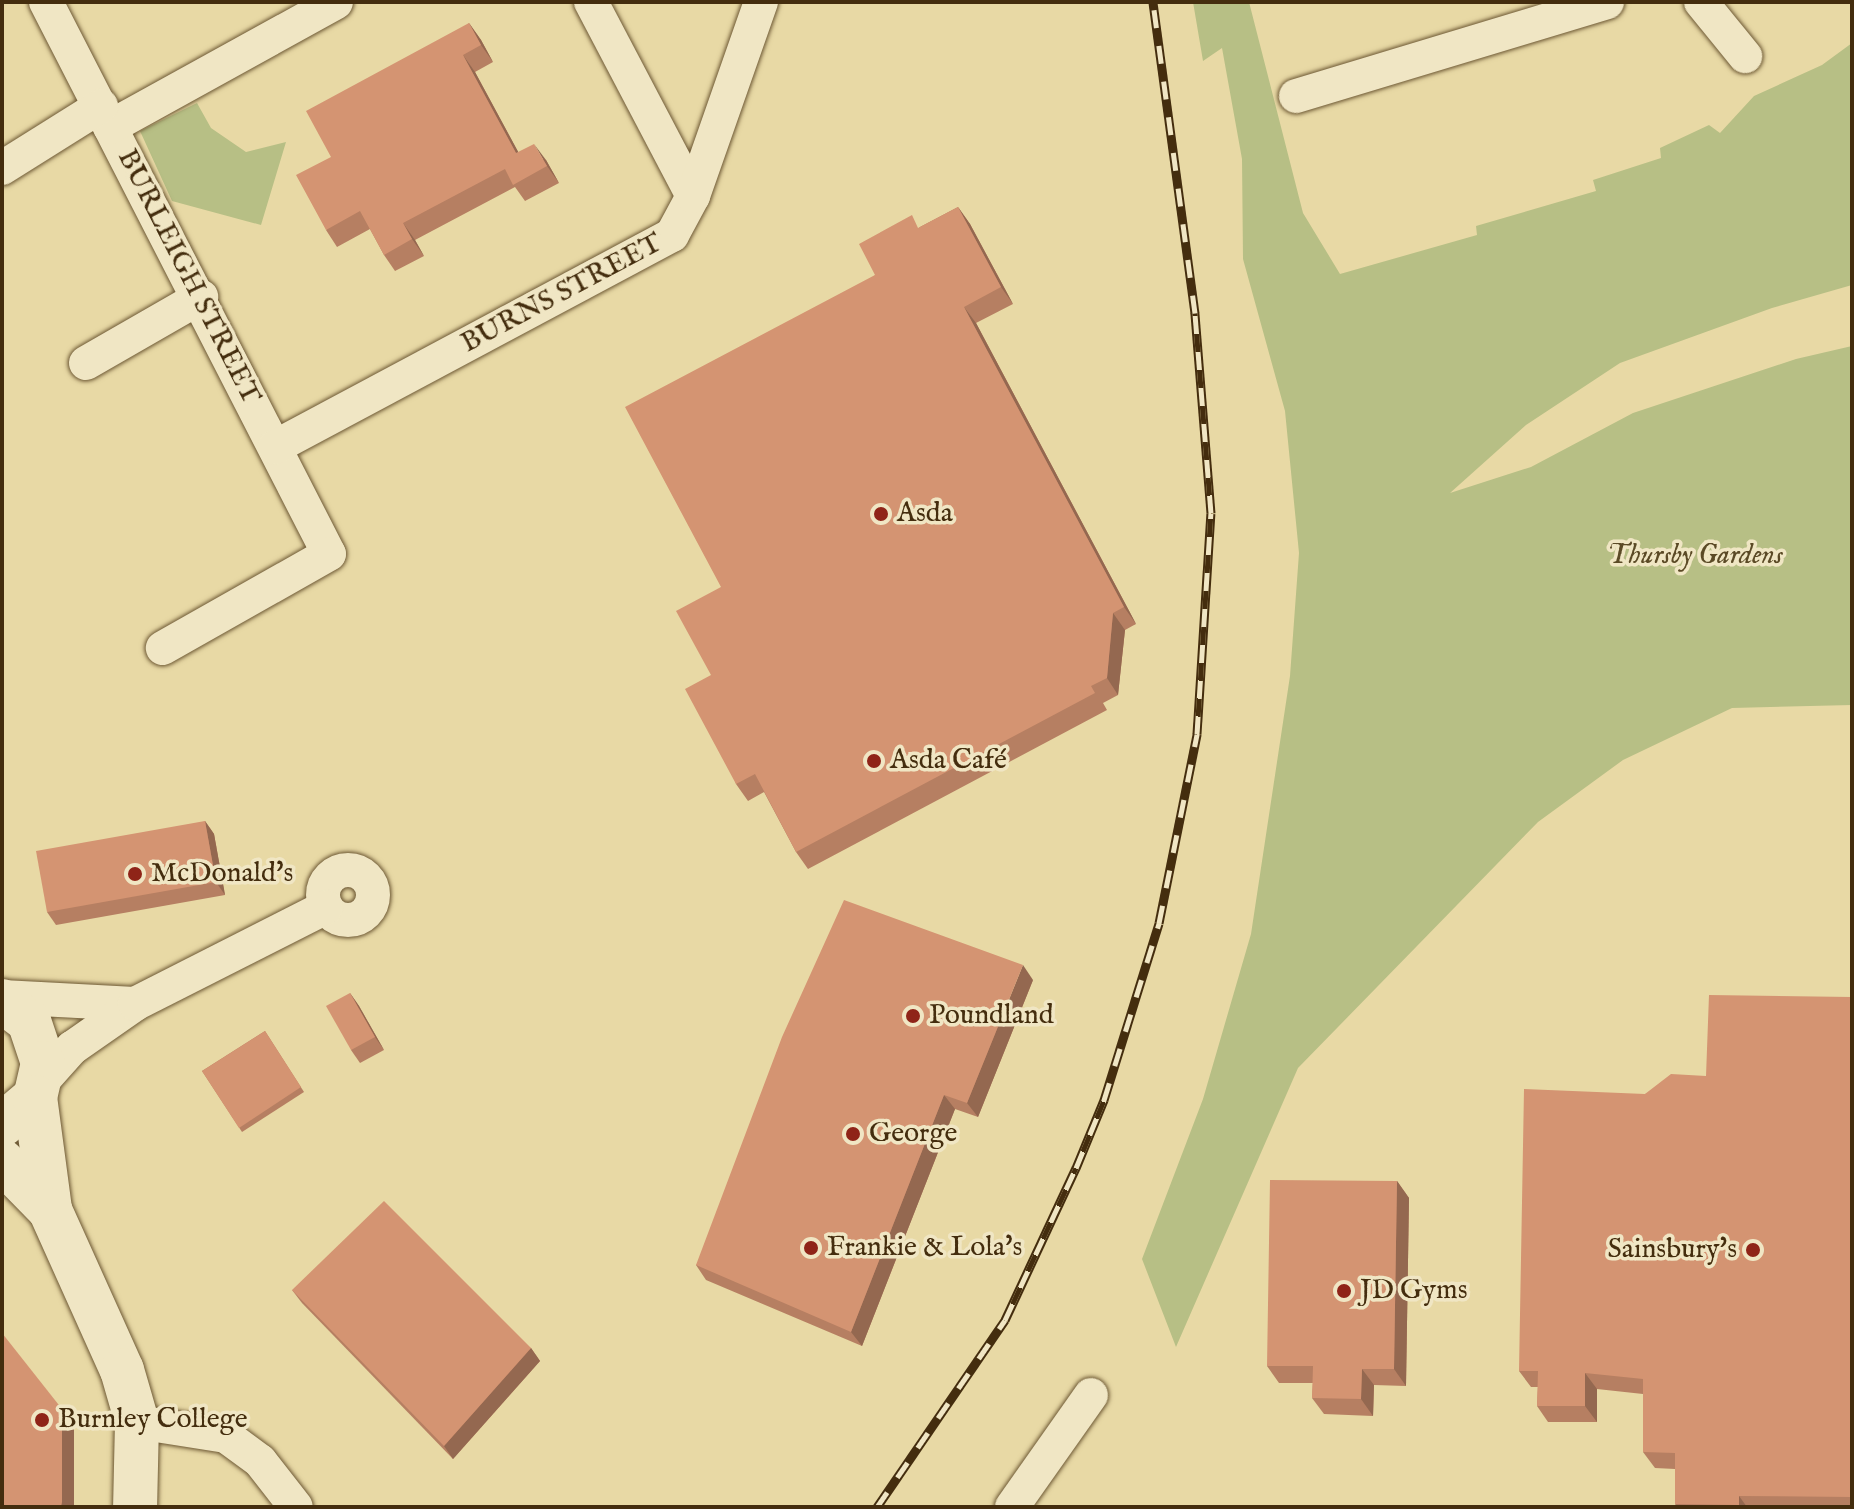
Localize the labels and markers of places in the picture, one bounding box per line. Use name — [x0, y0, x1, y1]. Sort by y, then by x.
place label: Asda — [897, 497, 953, 531]
marker: Asda — [872, 505, 890, 523]
place label: Asda Café — [890, 744, 1007, 778]
marker: Asda Café — [865, 752, 883, 770]
place label: McDonald's — [151, 857, 293, 891]
marker: McDonald's — [126, 865, 144, 883]
place label: Poundland — [929, 999, 1054, 1033]
marker: Poundland — [904, 1007, 922, 1025]
place label: George — [869, 1117, 957, 1151]
marker: George — [844, 1125, 862, 1143]
place label: Frankie & Lola's — [827, 1231, 1022, 1265]
place label: Sainsbury's — [1608, 1233, 1737, 1267]
marker: Frankie & Lola's — [802, 1239, 820, 1257]
marker: Sainsbury's — [1744, 1241, 1762, 1259]
place label: JD Gyms — [1360, 1274, 1468, 1308]
marker: JD Gyms — [1335, 1282, 1353, 1300]
place label: Burnley College — [58, 1403, 248, 1437]
marker: Burnley College — [33, 1411, 51, 1429]

